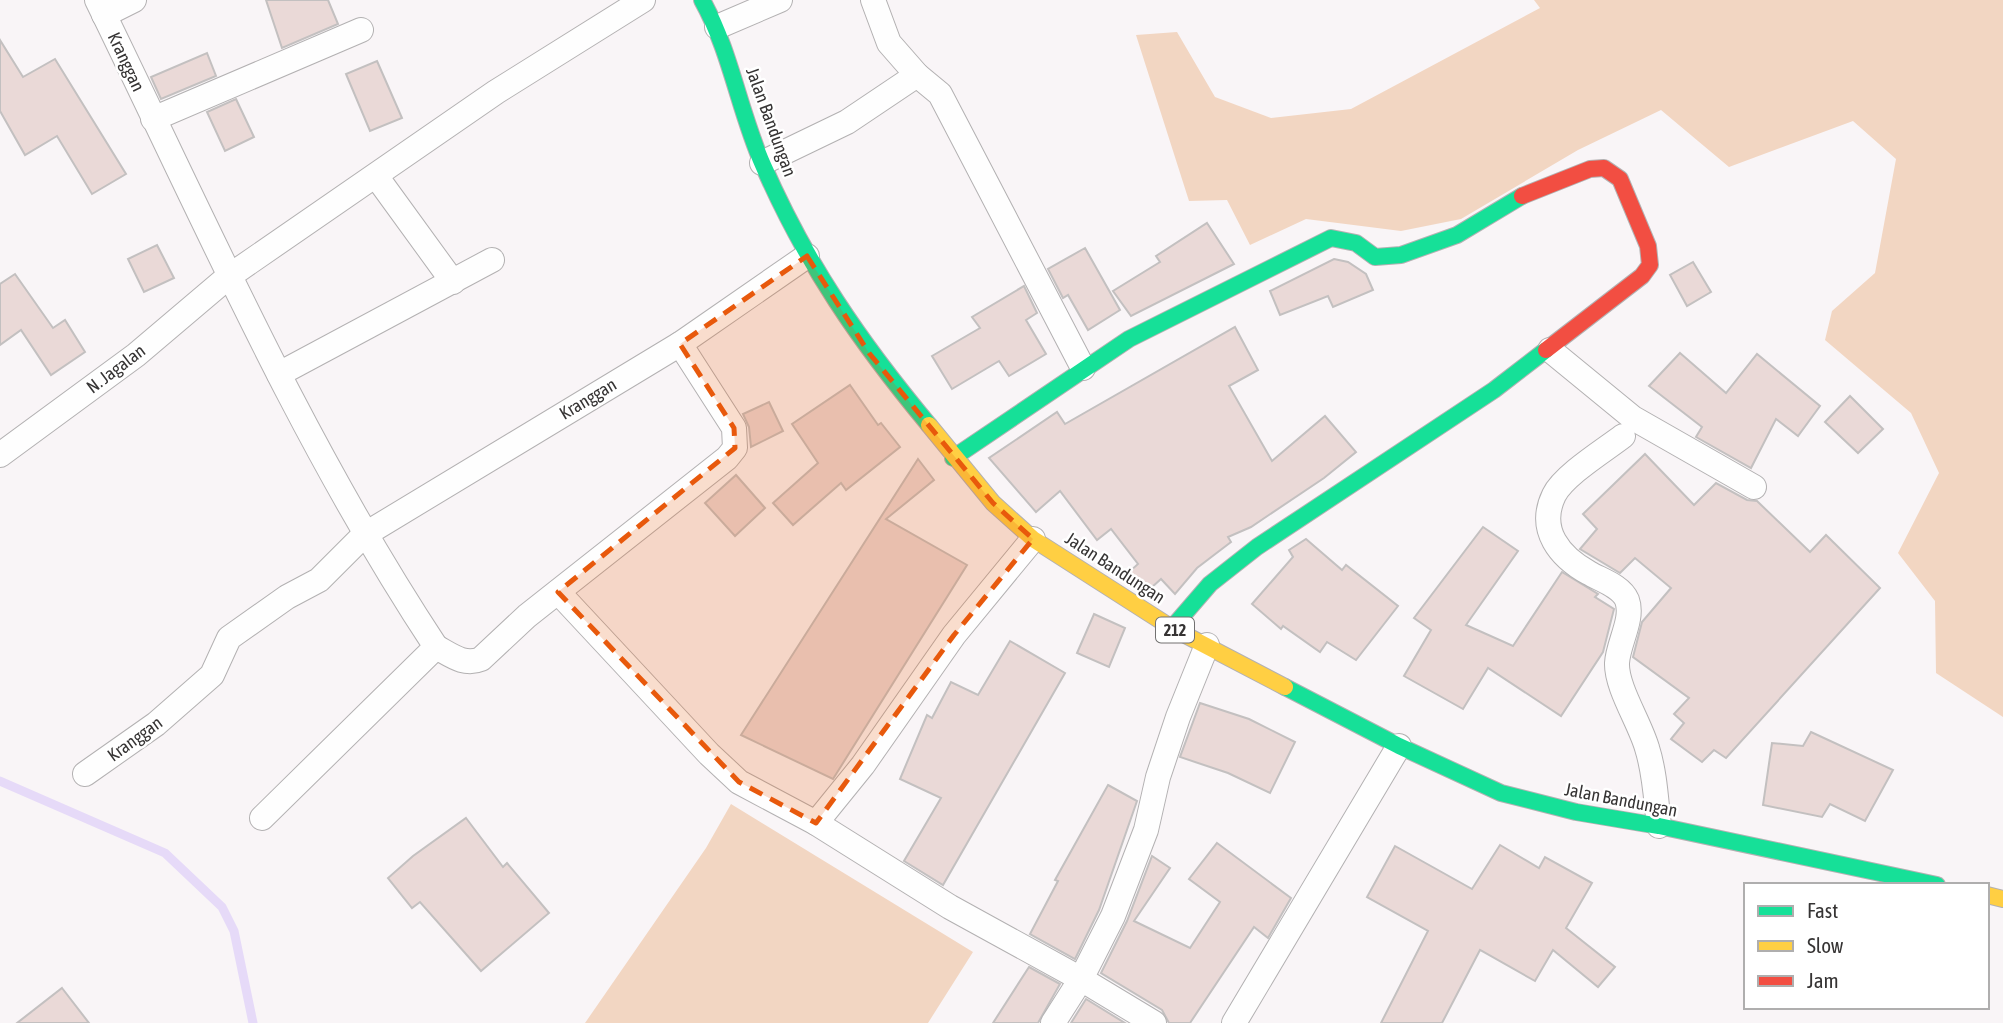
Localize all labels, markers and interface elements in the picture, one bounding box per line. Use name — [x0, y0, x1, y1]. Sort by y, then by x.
street label: Kranggan — [104, 29, 149, 95]
street label: Jalan Bandungan — [742, 64, 801, 179]
street label: N. Jagalan — [82, 340, 149, 397]
street label: Kranggan — [555, 373, 620, 424]
street label: Jalan Bandungan — [1062, 528, 1169, 608]
road number: 212 — [1156, 618, 1194, 642]
street label: Kranggan — [103, 712, 166, 766]
street label: Jalan Bandungan — [1563, 778, 1679, 821]
legend — [1744, 883, 1989, 1009]
text: Fast — [1807, 898, 1838, 922]
text: Slow — [1807, 933, 1844, 957]
text: Jam — [1807, 968, 1839, 992]

